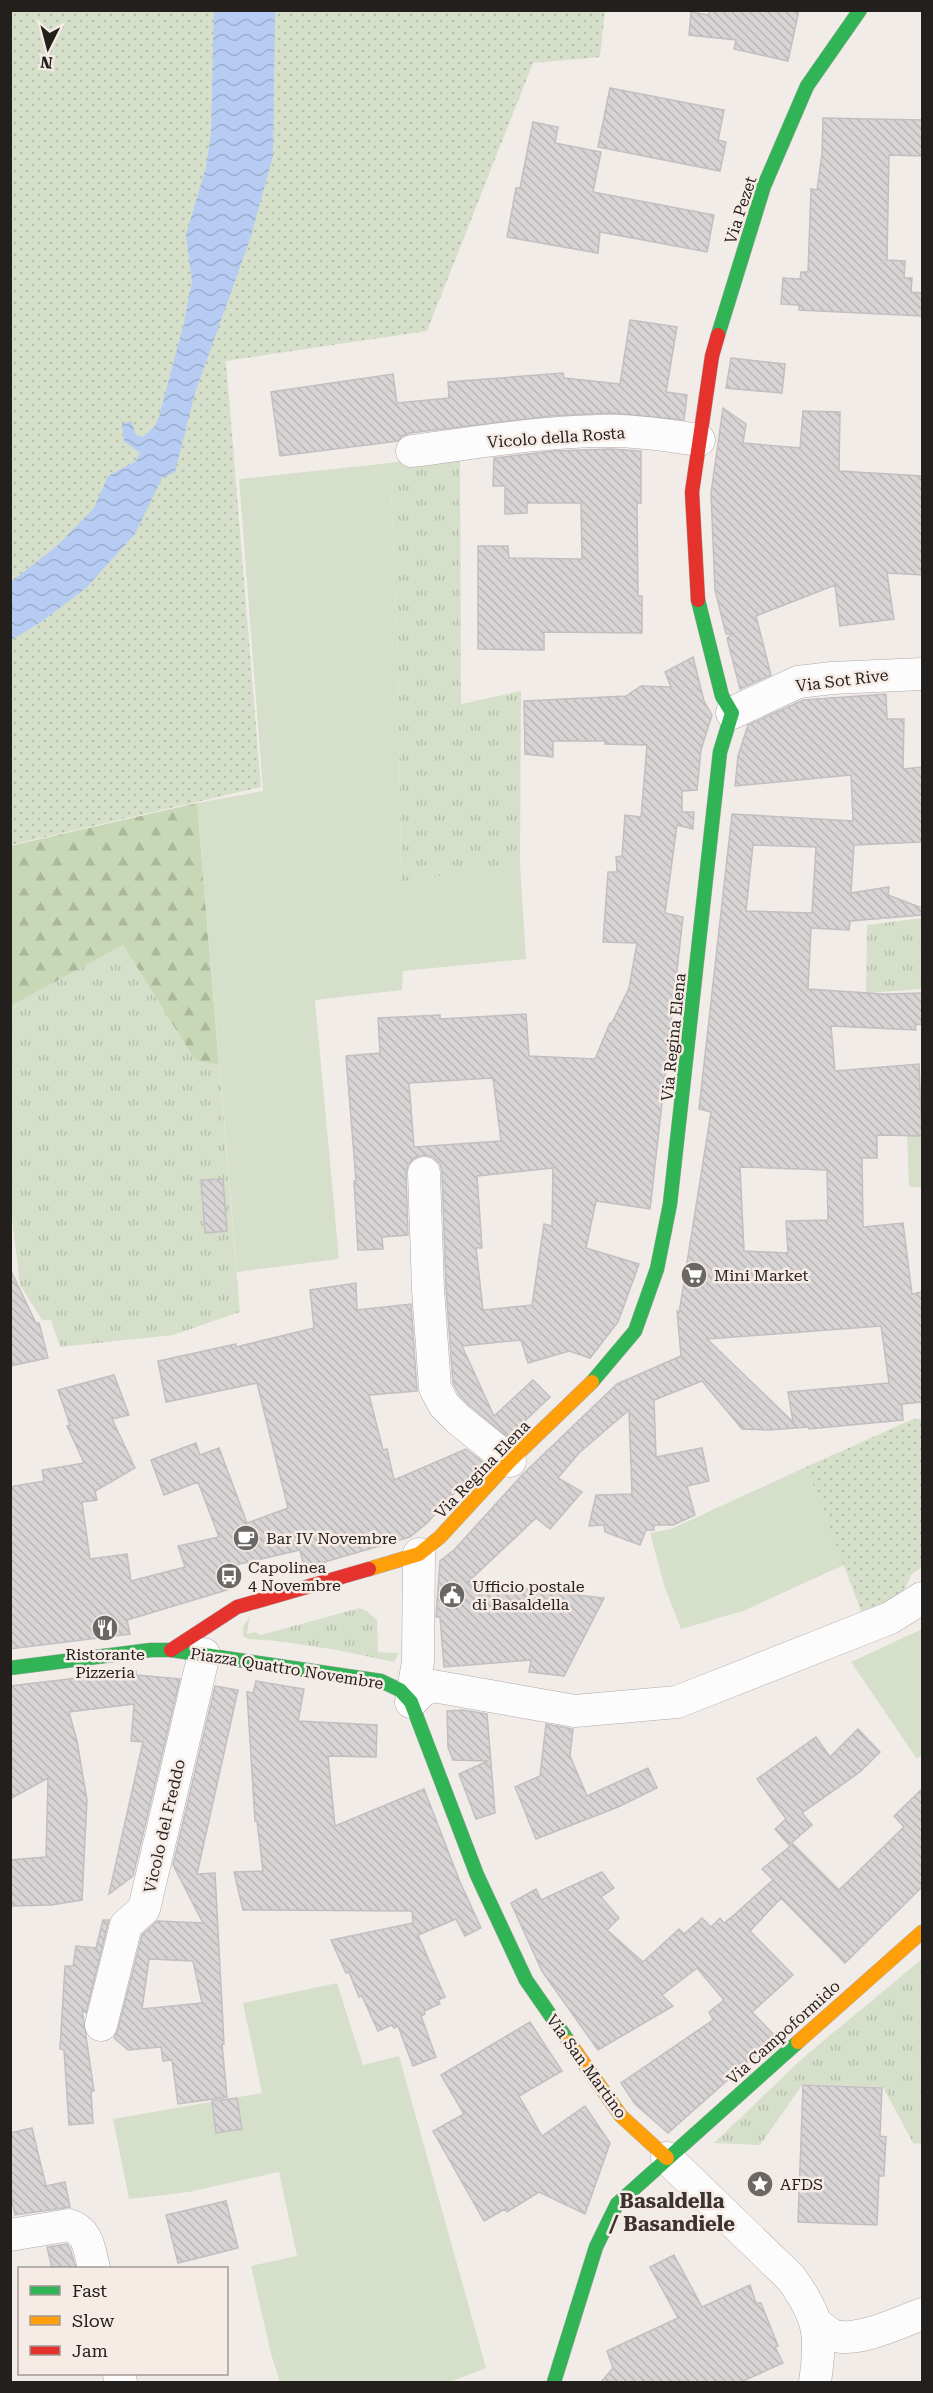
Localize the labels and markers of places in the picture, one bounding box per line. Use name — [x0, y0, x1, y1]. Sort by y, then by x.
supermarket icon: Mini Market — [679, 1260, 709, 1290]
place label: Mini Market — [714, 1266, 809, 1285]
cafe icon: Bar IV Novembre — [231, 1523, 261, 1553]
place label: Bar IV Novembre — [266, 1529, 397, 1548]
place label: Capolinea 4 Novembre — [248, 1558, 341, 1595]
bus stop icon: Capolinea 4 Novembre — [214, 1561, 244, 1591]
place label: Ufficio postale di Basaldella — [472, 1577, 585, 1614]
public building icon: Ufficio postale di Basaldella — [437, 1580, 467, 1610]
restaurant icon: Ristorante Pizzeria — [90, 1613, 120, 1643]
place label: Ristorante Pizzeria — [65, 1645, 145, 1682]
place icon: AFDS — [745, 2169, 775, 2199]
place label: AFDS — [780, 2175, 823, 2194]

